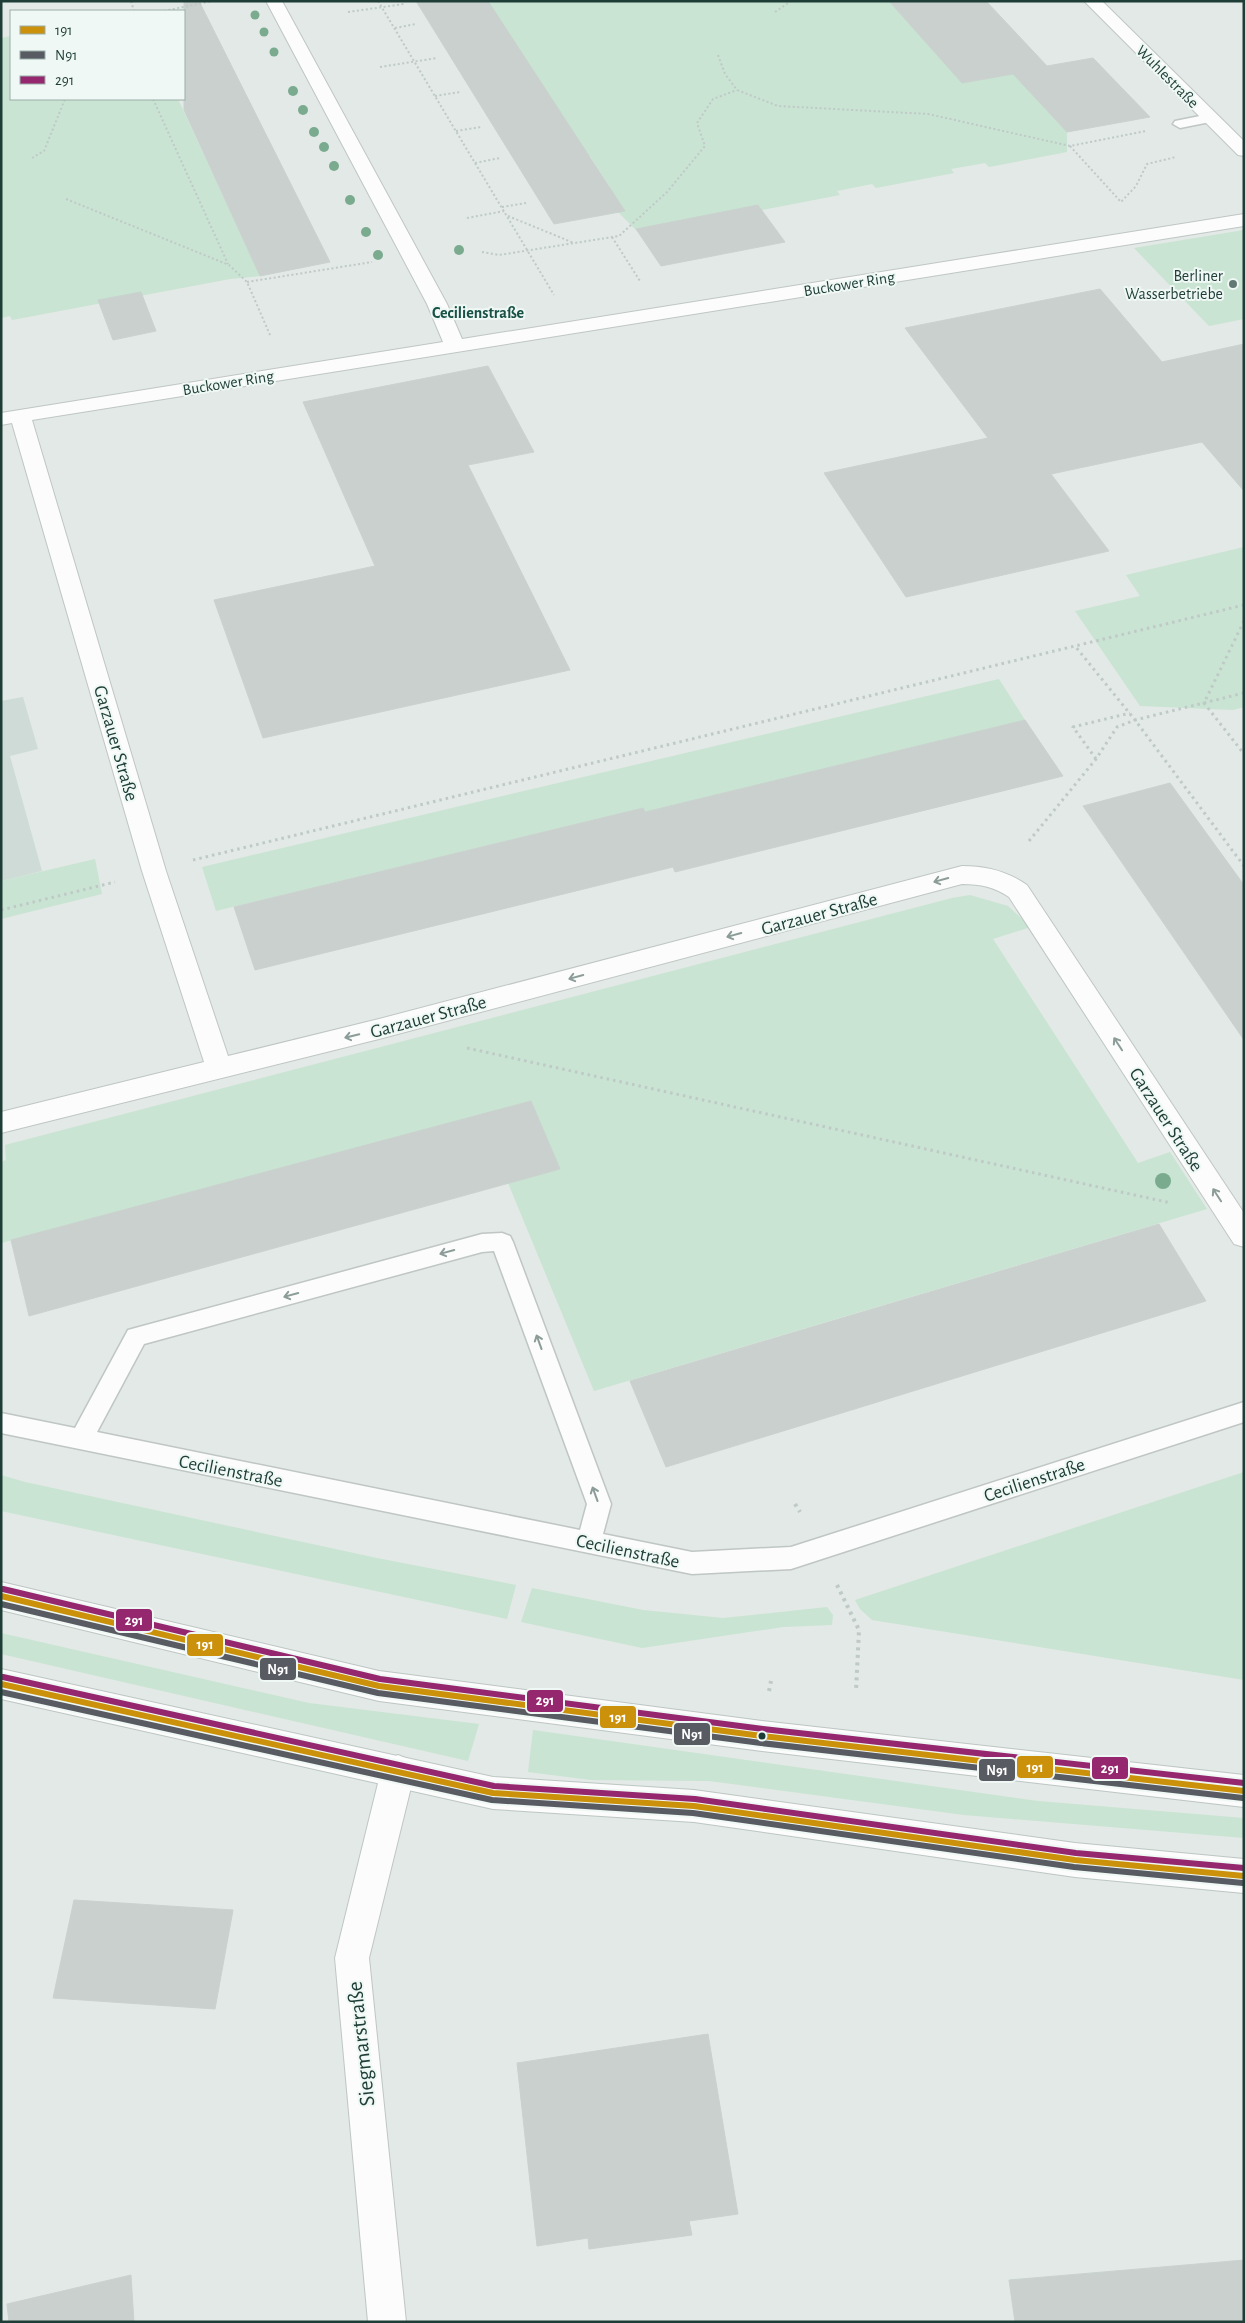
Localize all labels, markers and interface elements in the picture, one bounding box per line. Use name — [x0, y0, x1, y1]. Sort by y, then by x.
legend — [10, 10, 185, 100]
text: 191 — [55, 23, 72, 38]
street label: Wuhlestraße — [1133, 42, 1202, 111]
text: N91 — [55, 48, 77, 63]
text: 291 — [55, 73, 74, 88]
place label: Berliner Wasserbetriebe — [1125, 268, 1224, 302]
street label: Buckower Ring — [802, 269, 896, 299]
marker: Berliner Wasserbetriebe — [1227, 278, 1239, 290]
district label: Cecilienstraße — [432, 305, 524, 321]
street label: Buckower Ring — [181, 368, 275, 398]
street label: Garzauer Straße — [90, 683, 141, 803]
one-way arrow — [934, 876, 950, 886]
street label: Garzauer Straße — [759, 890, 879, 939]
one-way arrow — [726, 931, 742, 941]
one-way arrow — [569, 973, 585, 982]
street label: Garzauer Straße — [368, 993, 488, 1042]
one-way arrow — [344, 1032, 360, 1041]
one-way arrow — [1113, 1037, 1124, 1051]
street label: Garzauer Straße — [1125, 1065, 1206, 1175]
one-way arrow — [1212, 1188, 1222, 1202]
one-way arrow — [440, 1248, 456, 1258]
one-way arrow — [283, 1291, 299, 1300]
one-way arrow — [534, 1335, 543, 1350]
street label: Cecilienstraße — [177, 1452, 284, 1491]
street label: Cecilienstraße — [982, 1455, 1087, 1506]
one-way arrow — [590, 1487, 599, 1502]
street label: Cecilienstraße — [574, 1531, 681, 1572]
line badge: 291 — [115, 1608, 153, 1632]
text: 291 — [125, 1614, 143, 1628]
line badge: 191 — [186, 1633, 224, 1657]
text: 191 — [197, 1638, 213, 1652]
line badge: N91 — [259, 1657, 297, 1681]
text: N91 — [267, 1663, 289, 1677]
line badge: 291 — [526, 1689, 564, 1713]
text: 291 — [536, 1694, 554, 1708]
line badge: 191 — [599, 1705, 637, 1729]
text: 191 — [610, 1711, 626, 1725]
line badge: N91 — [673, 1722, 711, 1746]
text: N91 — [681, 1728, 703, 1742]
unlabelled marker — [757, 1731, 767, 1741]
line badge: 191 — [1016, 1755, 1054, 1779]
line badge: 291 — [1091, 1756, 1129, 1780]
line badge: N91 — [978, 1758, 1016, 1782]
text: 191 — [1027, 1761, 1043, 1775]
text: 291 — [1101, 1762, 1119, 1776]
text: N91 — [986, 1764, 1008, 1778]
street label: Siegmarstraße — [343, 1980, 378, 2107]

